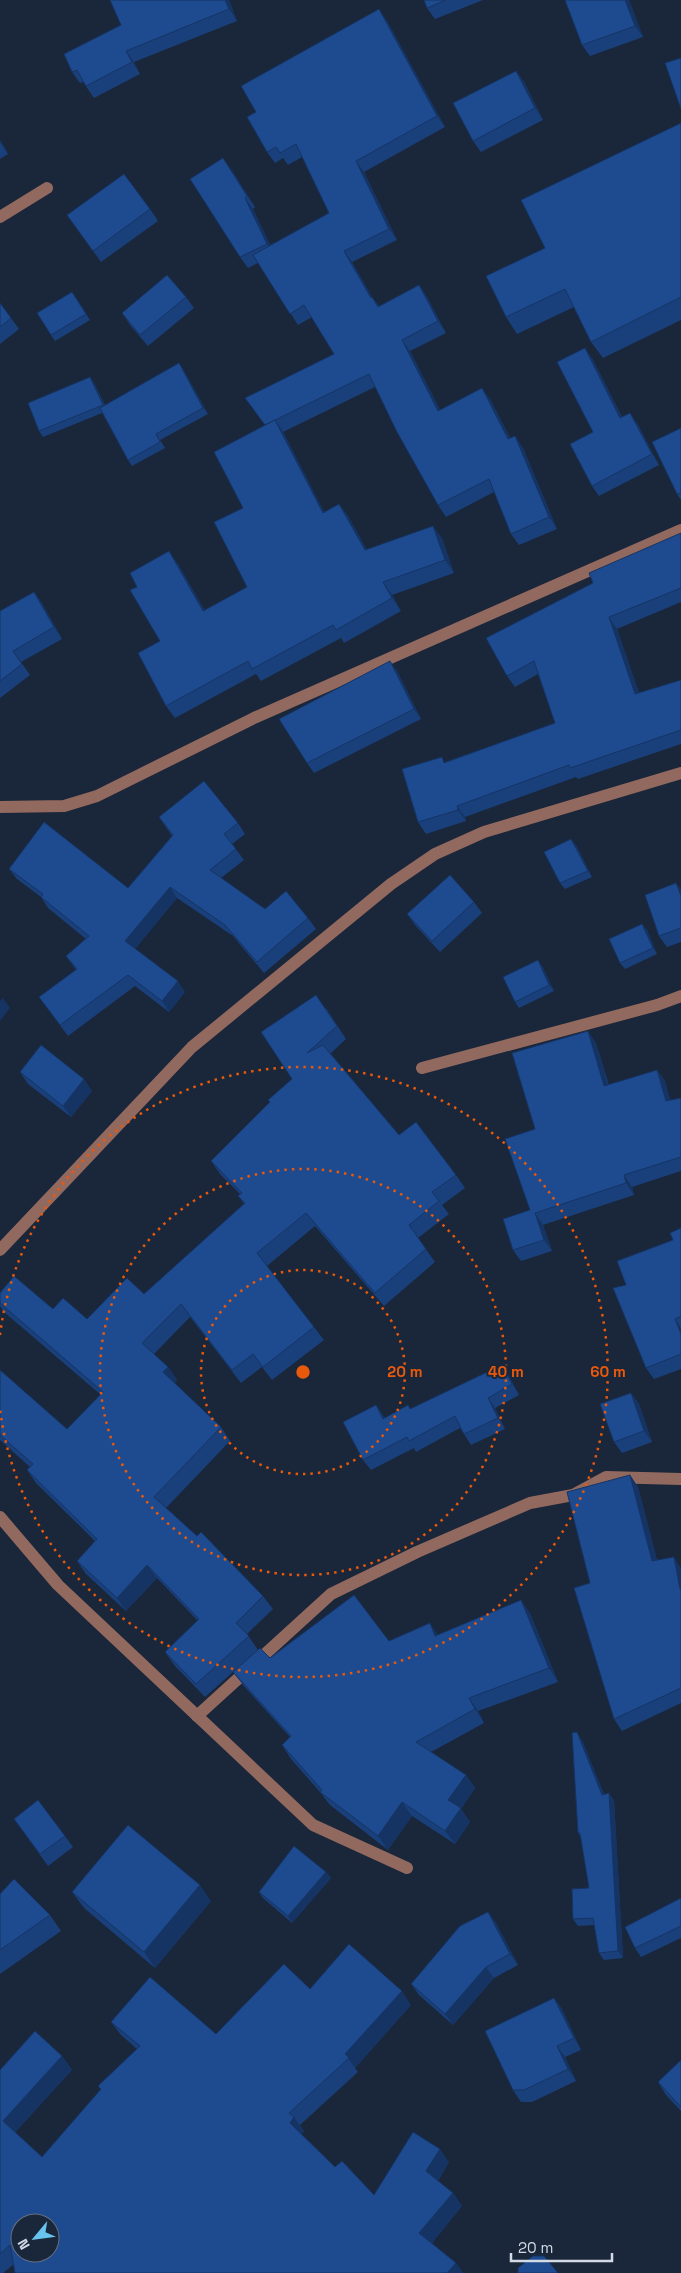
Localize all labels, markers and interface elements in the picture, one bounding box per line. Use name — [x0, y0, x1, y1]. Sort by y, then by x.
text: 20 m — [387, 1362, 423, 1381]
text: 40 m — [488, 1362, 524, 1381]
text: 60 m — [590, 1362, 626, 1381]
centre of rings — [294, 1363, 312, 1381]
north arrow — [10, 2213, 60, 2263]
scale bar — [511, 2230, 612, 2262]
text: N — [13, 2236, 34, 2253]
text: 20 m — [518, 2238, 553, 2257]

